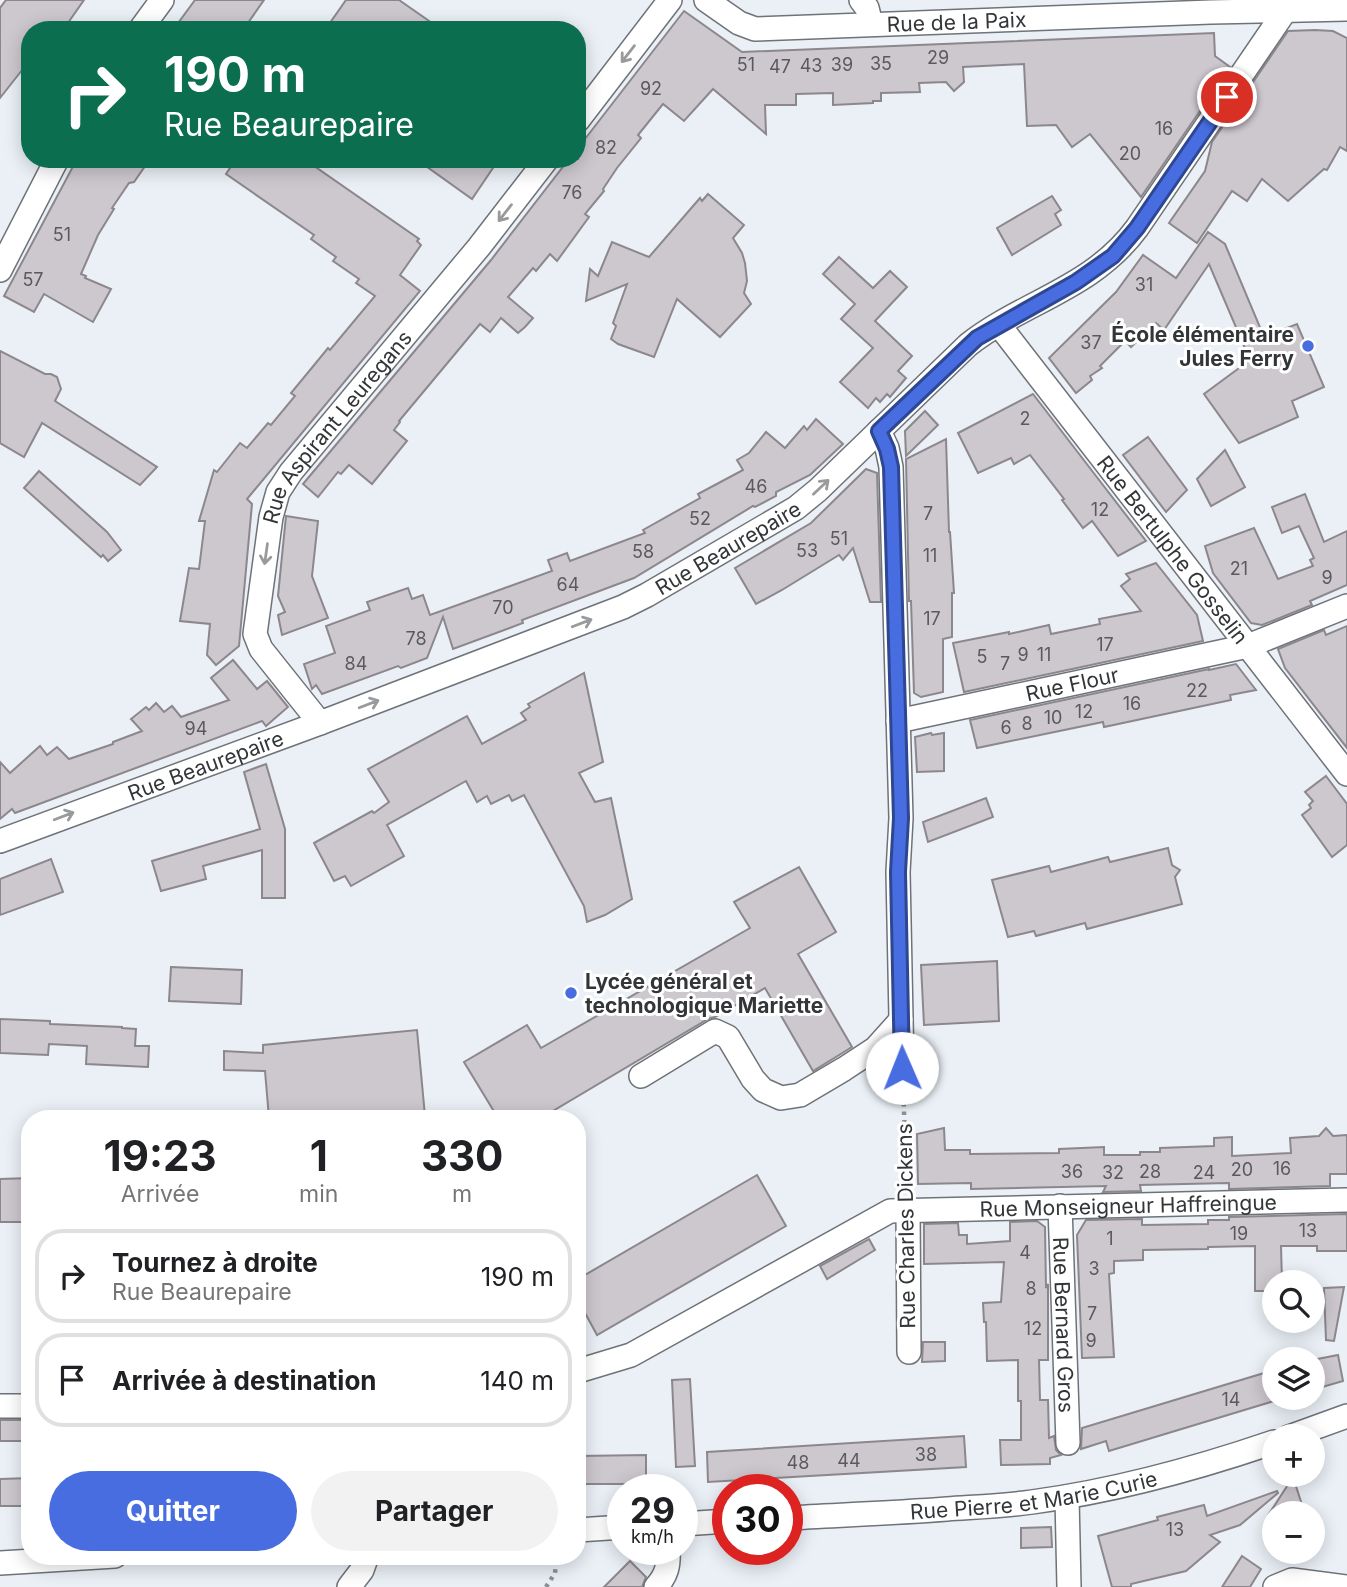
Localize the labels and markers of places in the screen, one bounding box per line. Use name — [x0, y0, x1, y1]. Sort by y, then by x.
pin — [1197, 67, 1257, 127]
place label: École élémentaire Jules Ferry — [1111, 321, 1294, 371]
marker: École élémentaire Jules Ferry — [1300, 338, 1316, 354]
place label: Lycée général et technologique Mariette — [585, 969, 823, 1018]
marker: Lycée général et technologique Mariette — [563, 985, 579, 1001]

